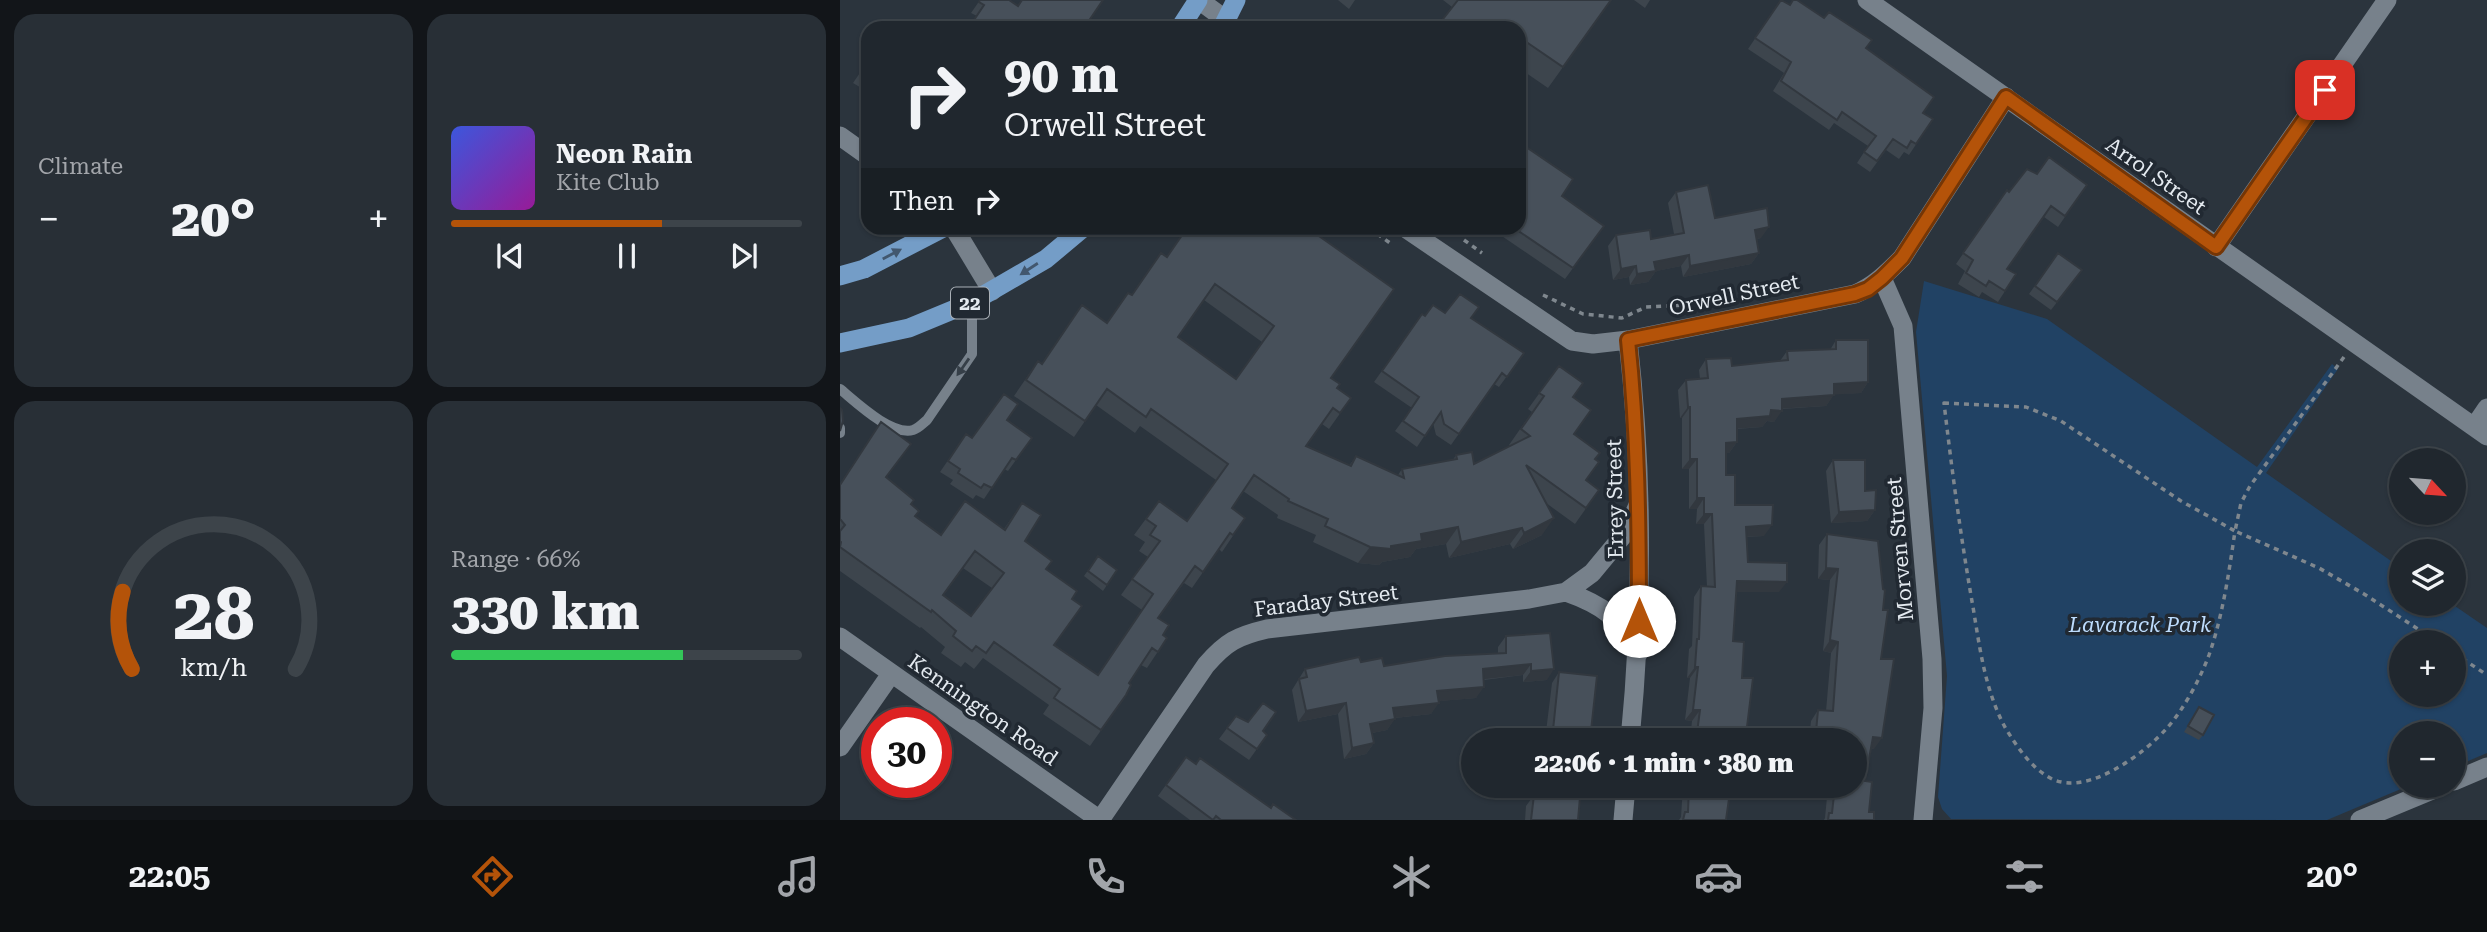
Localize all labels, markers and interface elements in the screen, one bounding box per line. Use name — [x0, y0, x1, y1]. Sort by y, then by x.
text: 90 m — [1004, 47, 1119, 104]
icon: right — [889, 49, 980, 140]
pin — [2295, 60, 2355, 120]
icon: arrive — [2306, 71, 2344, 109]
text: Orwell Street — [1004, 106, 1206, 144]
street label: Arrol Street — [2101, 133, 2211, 219]
text: Neon Rain — [556, 139, 692, 169]
text: Climate — [38, 153, 123, 180]
text: Kite Club — [556, 169, 660, 196]
icon: right — [968, 182, 1006, 220]
text: Then — [889, 186, 954, 216]
text: 20° — [171, 188, 256, 249]
text: − — [38, 197, 59, 241]
text: + — [368, 197, 389, 241]
icon: previous — [491, 237, 529, 275]
icon: pause — [608, 237, 646, 275]
icon: next — [725, 237, 763, 275]
one-way arrow — [882, 248, 902, 260]
one-way arrow — [1020, 263, 1039, 276]
street label: Orwell Street — [1667, 269, 1801, 321]
road number: 22 — [951, 288, 989, 318]
one-way arrow — [956, 358, 970, 376]
street label: Errey Street — [1602, 439, 1628, 559]
north arrow — [2389, 448, 2466, 525]
map controls — [2389, 448, 2466, 798]
street label: Morven Street — [1882, 476, 1918, 622]
button: layers — [2389, 539, 2466, 616]
text: Range · 66% — [451, 546, 580, 573]
text: 28 — [173, 573, 254, 658]
street label: Faraday Street — [1253, 580, 1399, 622]
text: 330 km — [451, 581, 639, 642]
position arrow — [1602, 584, 1676, 658]
park label: Lavarack Park — [2068, 613, 2212, 637]
button: + — [2389, 630, 2466, 707]
street label: Kennington Road — [904, 649, 1063, 771]
text: km/h — [180, 653, 247, 682]
speed limit sign: 30 — [861, 707, 952, 798]
button: − — [2389, 721, 2466, 798]
text: 22:06 · 1 min · 380 m — [1534, 748, 1794, 778]
icon: directions — [468, 852, 517, 901]
icon: music — [774, 852, 823, 901]
icon: phone — [1081, 852, 1130, 901]
icon: climate — [1387, 852, 1436, 901]
icon: car — [1694, 852, 1743, 901]
icon: filters — [2000, 852, 2049, 901]
text: 22:05 — [129, 857, 210, 895]
text: 20° — [2306, 857, 2358, 895]

